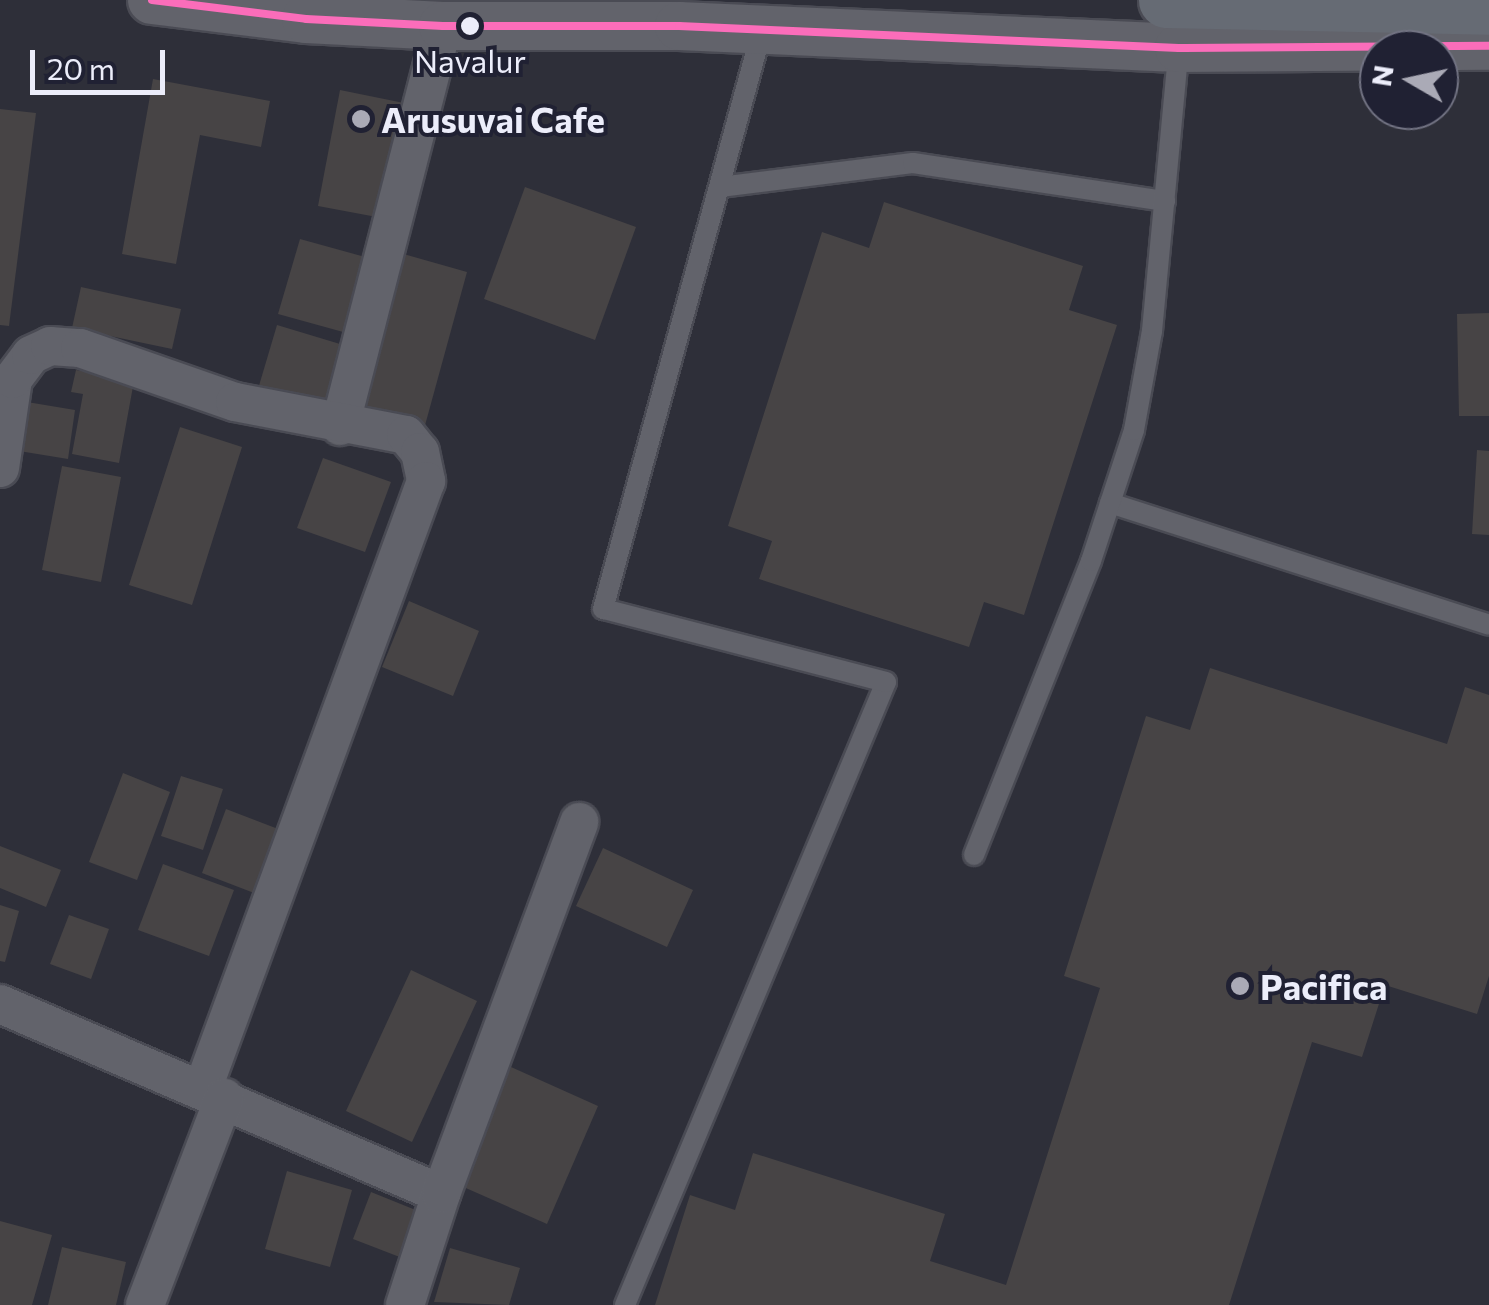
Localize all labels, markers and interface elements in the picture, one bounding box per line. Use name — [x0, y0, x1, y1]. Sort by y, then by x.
marker: Navalur — [460, 16, 480, 36]
scale bar — [35, 30, 170, 92]
north arrow — [1359, 30, 1459, 130]
place label: Navalur — [414, 41, 526, 79]
text: 20 m — [47, 49, 115, 86]
text: N — [1363, 63, 1400, 89]
place label: Arusuvai Cafe — [381, 98, 605, 140]
marker: Arusuvai Cafe — [350, 108, 372, 130]
place label: Pacifica — [1260, 965, 1387, 1007]
marker: Pacifica — [1229, 975, 1251, 997]

